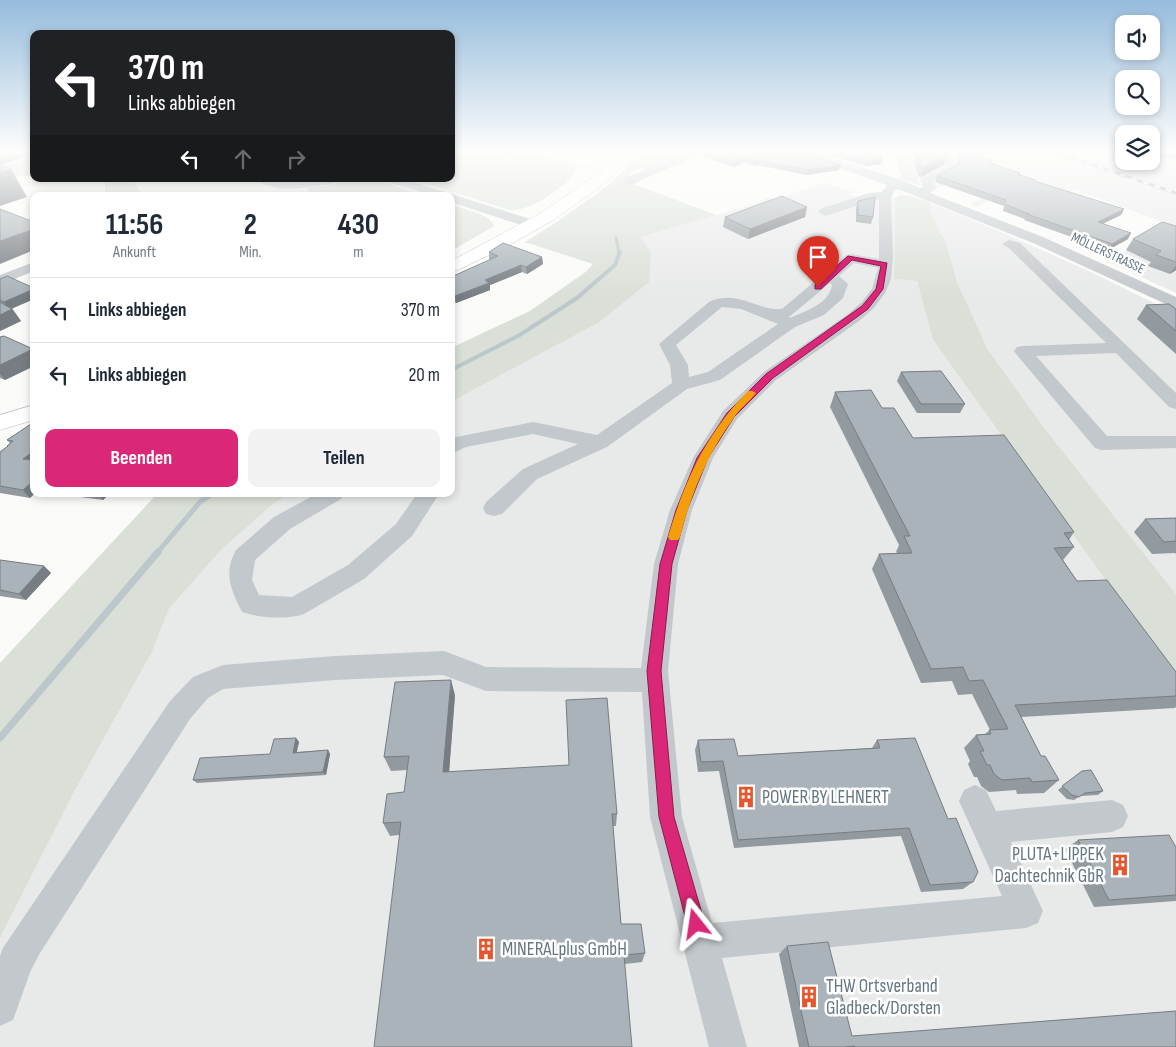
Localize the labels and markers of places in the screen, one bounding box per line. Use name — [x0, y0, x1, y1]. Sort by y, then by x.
pin — [797, 236, 839, 287]
building icon: POWER BY LEHNERT — [733, 784, 759, 810]
place label: POWER BY LEHNERT — [762, 786, 889, 809]
place label: PLUTA+LIPPEK Dachtechnik GbR — [994, 843, 1104, 888]
building icon: PLUTA+LIPPEK Dachtechnik GbR — [1107, 852, 1133, 878]
building icon: MINERALplus GmbH — [473, 936, 499, 962]
place label: MINERALplus GmbH — [502, 938, 627, 961]
place label: THW Ortsverband Gladbeck/Dorsten — [826, 975, 941, 1020]
building icon: THW Ortsverband Gladbeck/Dorsten — [796, 984, 822, 1010]

